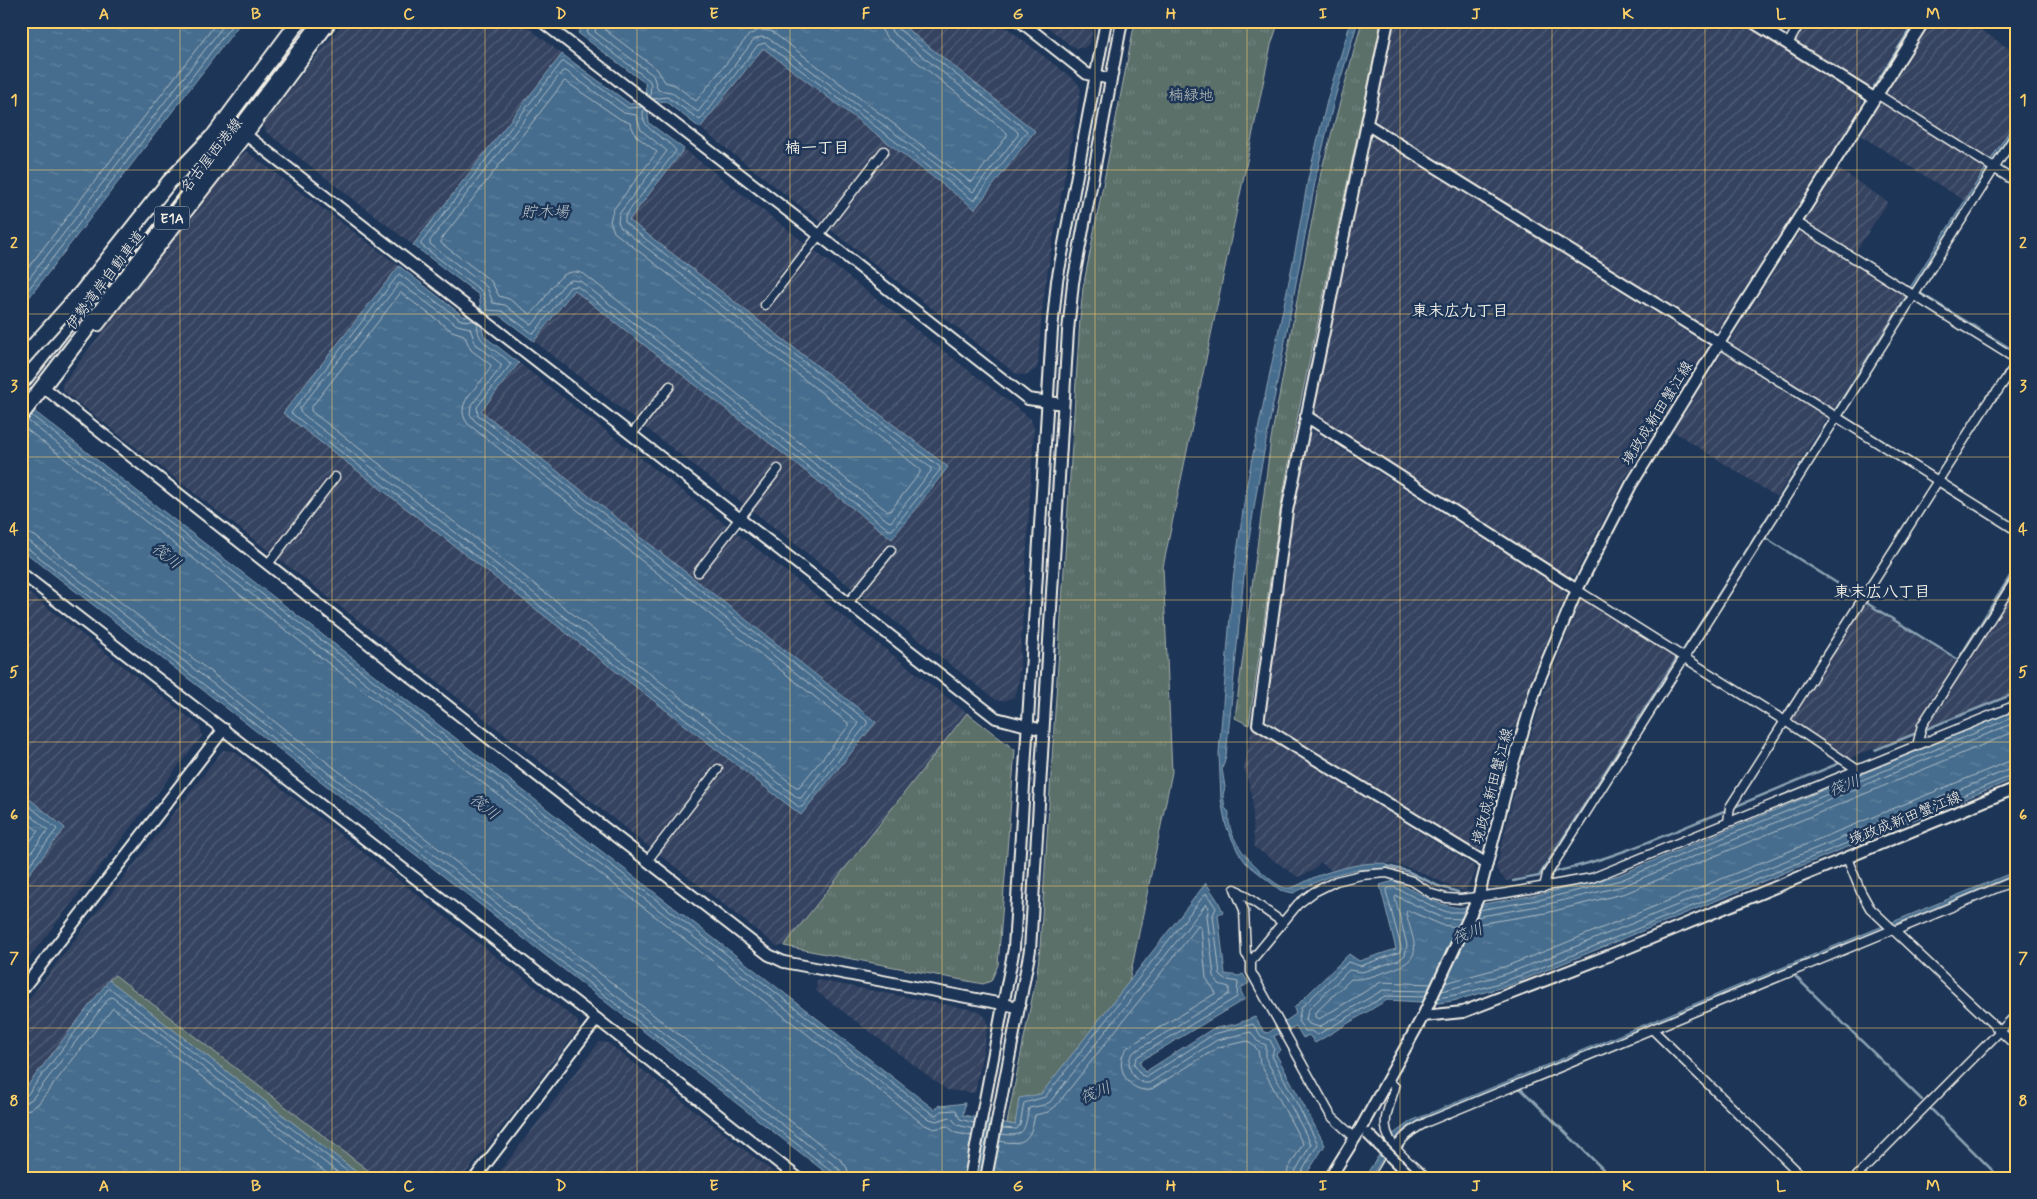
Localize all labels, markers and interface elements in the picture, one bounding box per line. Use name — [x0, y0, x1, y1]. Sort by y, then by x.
text: A — [99, 4, 109, 25]
text: B — [251, 4, 261, 25]
text: C — [403, 4, 415, 25]
text: D — [555, 4, 567, 25]
text: E — [709, 4, 719, 25]
text: F — [862, 4, 871, 25]
text: G — [1013, 4, 1024, 25]
text: H — [1166, 4, 1177, 25]
text: I — [1319, 4, 1328, 25]
text: J — [1471, 4, 1481, 25]
text: K — [1622, 4, 1634, 25]
text: L — [1776, 4, 1787, 25]
text: M — [1926, 4, 1940, 25]
park label: 楠緑地 — [1168, 86, 1214, 106]
text: 1 — [10, 90, 18, 111]
text: 1 — [2019, 90, 2027, 111]
street label: 名古屋西港線 — [176, 114, 247, 197]
district label: 楠一丁目 — [785, 138, 849, 159]
water label: 貯木場 — [521, 202, 571, 223]
road number: E1A — [154, 207, 190, 230]
street label: 伊勢湾岸自動車道 — [62, 227, 150, 335]
text: 2 — [10, 233, 18, 254]
text: 2 — [2019, 233, 2027, 254]
district label: 東末広九丁目 — [1412, 301, 1508, 322]
street label: 境政成新田蟹江線 — [1618, 357, 1698, 470]
text: 3 — [10, 376, 18, 397]
text: 3 — [2019, 376, 2027, 397]
text: 4 — [9, 519, 19, 540]
text: 4 — [2018, 519, 2028, 540]
water label: 筏川 — [147, 538, 185, 574]
district label: 東末広八丁目 — [1834, 582, 1930, 603]
text: 5 — [9, 662, 19, 683]
text: 5 — [2018, 662, 2028, 683]
street label: 境政成新田蟹江線 — [1468, 726, 1518, 847]
water label: 筏川 — [1826, 771, 1863, 802]
street label: 境政成新田蟹江線 — [1846, 787, 1965, 851]
water label: 筏川 — [465, 789, 503, 825]
text: 6 — [10, 805, 18, 826]
text: 6 — [2019, 805, 2027, 826]
water label: 筏川 — [1449, 919, 1486, 950]
text: 7 — [9, 948, 19, 969]
text: 7 — [2018, 948, 2028, 969]
water label: 筏川 — [1077, 1077, 1114, 1109]
text: 8 — [9, 1091, 19, 1112]
text: 8 — [2018, 1091, 2028, 1112]
text: A — [99, 1176, 109, 1197]
text: B — [251, 1176, 261, 1197]
text: C — [403, 1176, 415, 1197]
text: D — [555, 1176, 567, 1197]
text: E — [709, 1176, 719, 1197]
text: F — [862, 1176, 871, 1197]
text: G — [1013, 1176, 1024, 1197]
text: H — [1166, 1176, 1177, 1197]
text: I — [1319, 1176, 1328, 1197]
text: J — [1471, 1176, 1481, 1197]
text: K — [1622, 1176, 1634, 1197]
text: L — [1776, 1176, 1787, 1197]
text: M — [1926, 1176, 1940, 1197]

